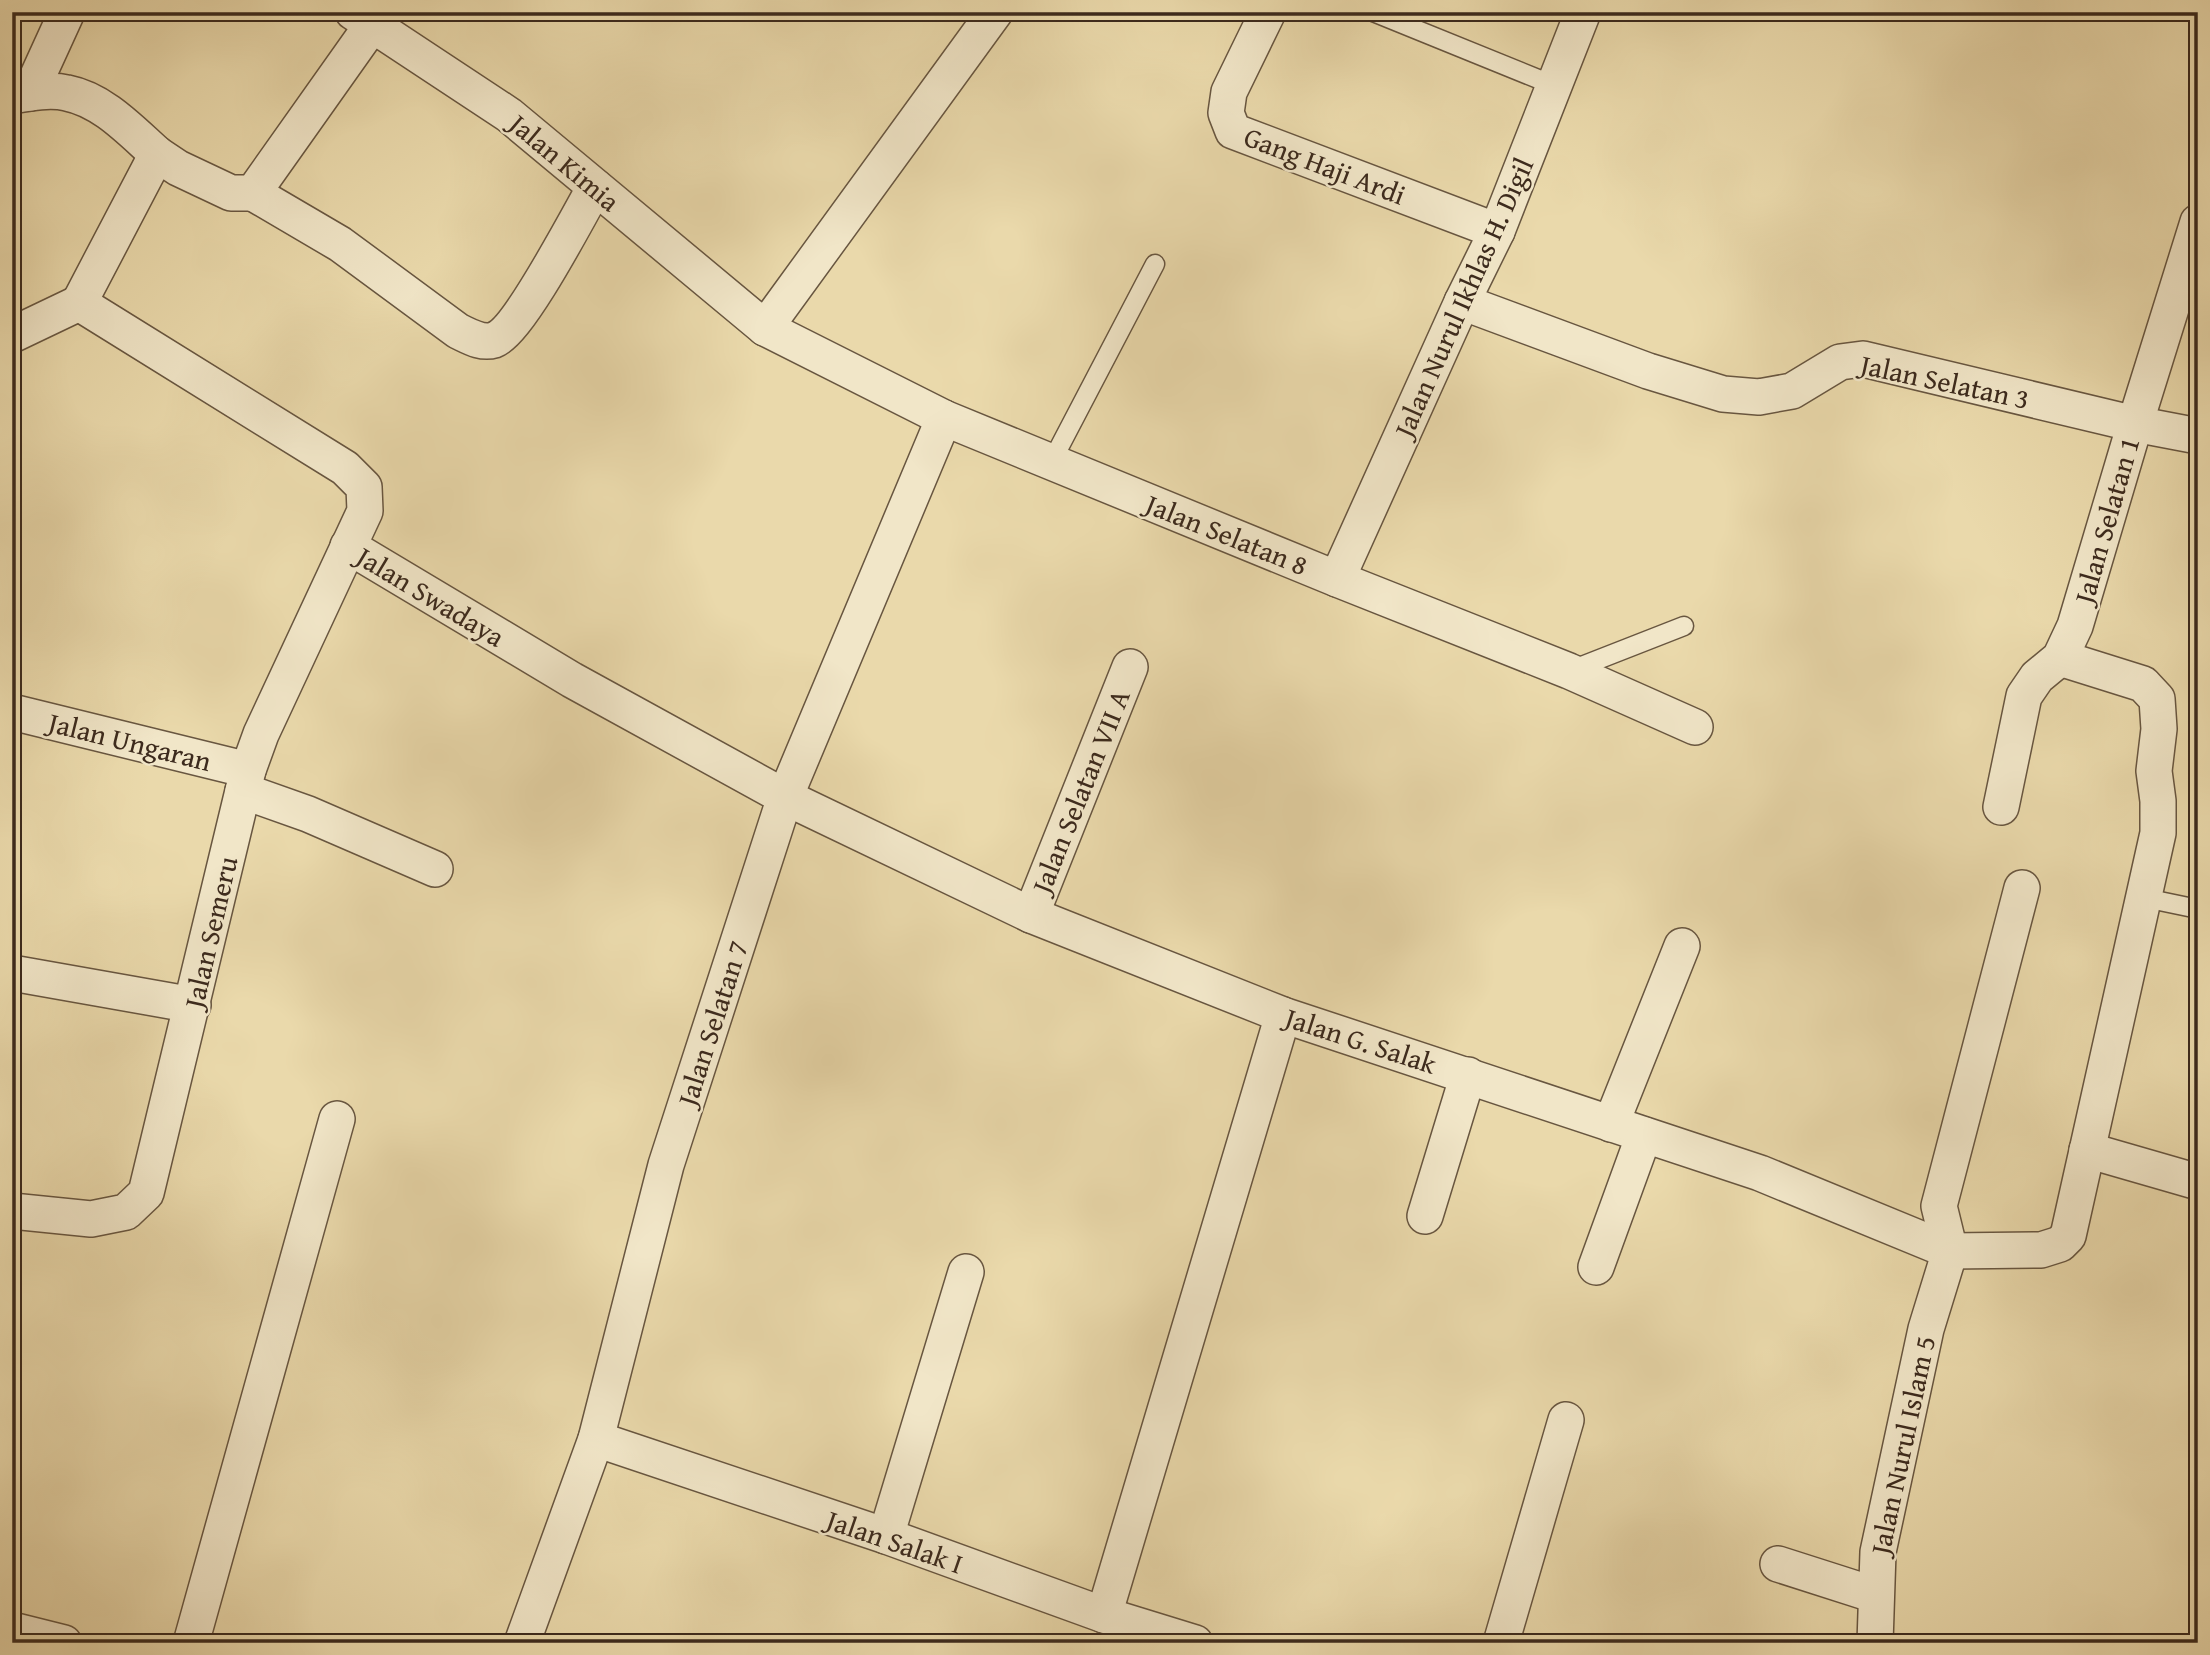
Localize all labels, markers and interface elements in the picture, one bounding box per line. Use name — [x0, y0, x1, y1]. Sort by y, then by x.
street label: Jalan Kimia — [498, 101, 630, 221]
street label: Gang Haji Ardi — [1238, 115, 1412, 215]
street label: Jalan Nurul Ikhlas H. Digil — [1382, 150, 1543, 446]
street label: Jalan Selatan 3 — [1854, 343, 2033, 419]
street label: Jalan Selatan 1 — [2062, 432, 2149, 611]
street label: Jalan Selatan 8 — [1137, 482, 1314, 585]
street label: Jalan Swadaya — [347, 534, 513, 657]
street label: Jalan Selatan VII A — [1019, 683, 1140, 902]
street label: Jalan Ungaran — [41, 700, 216, 781]
street label: Jalan Semeru — [172, 852, 247, 1015]
street label: Jalan Selatan 7 — [665, 935, 758, 1114]
street label: Jalan G. Salak — [1277, 995, 1443, 1084]
street label: Jalan Nurul Islam 5 — [1858, 1332, 1945, 1561]
street label: Jalan Salak I — [818, 1498, 969, 1584]

